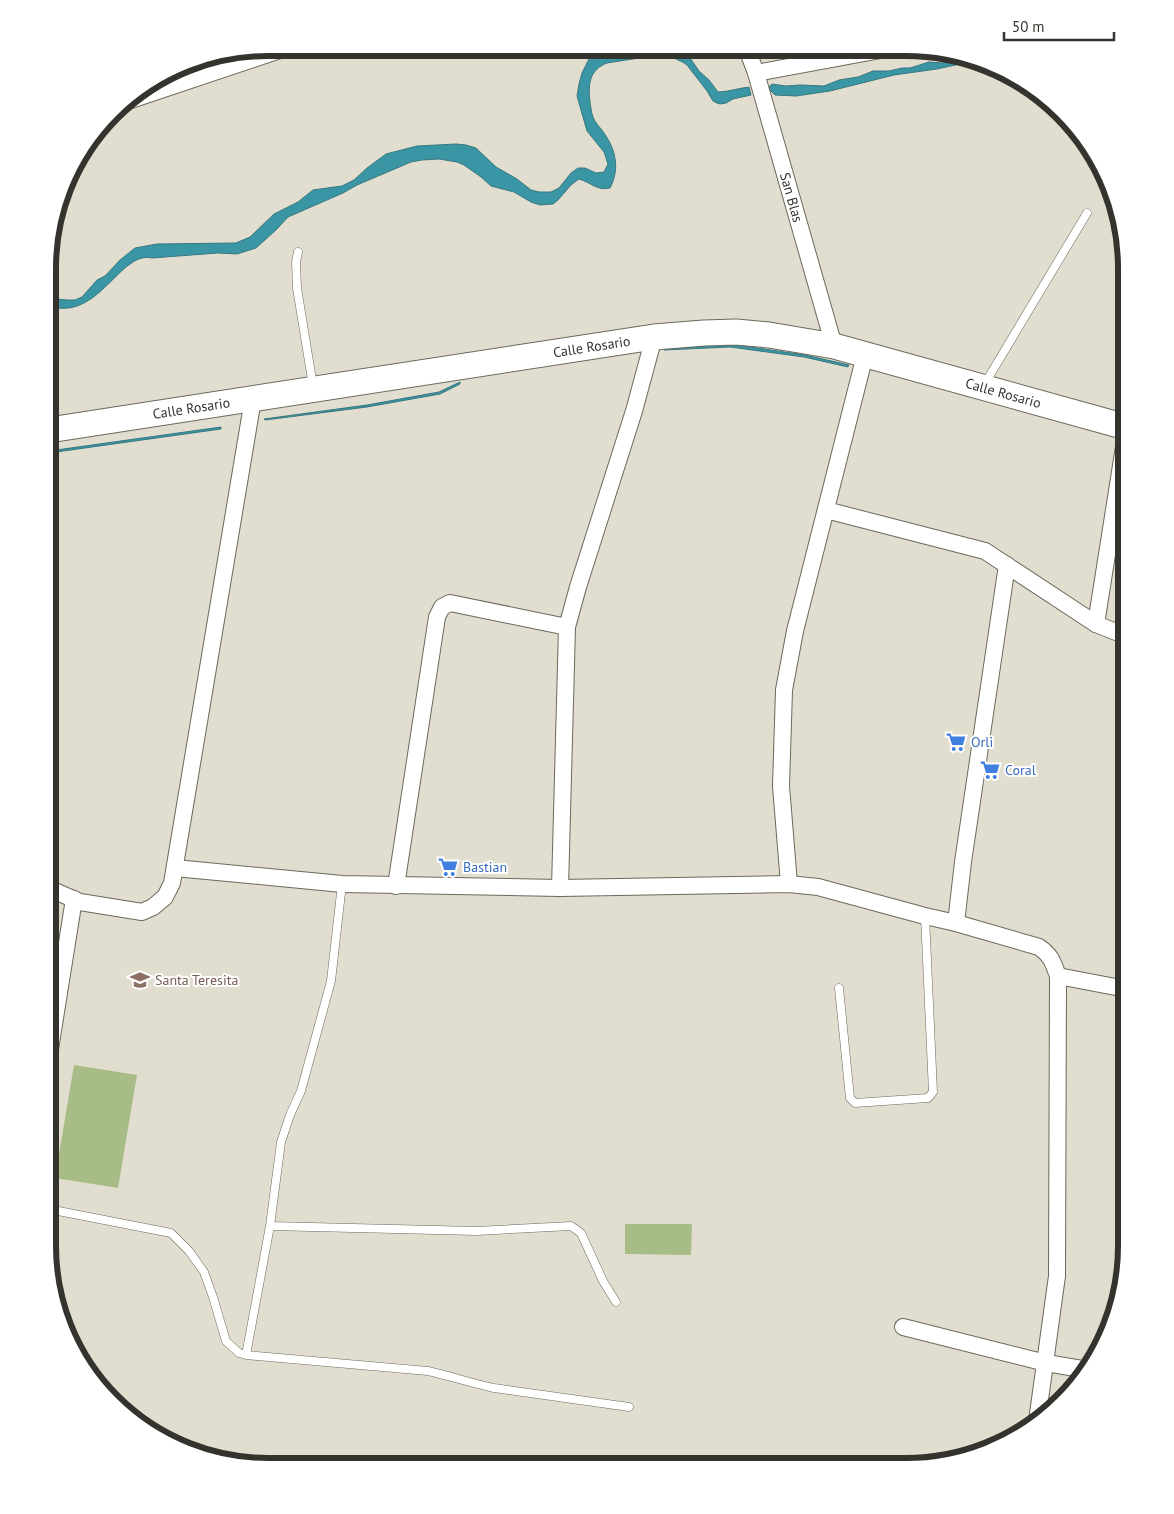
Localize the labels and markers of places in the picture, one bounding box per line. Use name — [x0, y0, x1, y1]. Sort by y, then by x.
supermarket icon: Orli — [945, 731, 967, 753]
place label: Orli — [971, 733, 993, 751]
supermarket icon: Coral — [979, 759, 1001, 781]
place label: Coral — [1005, 761, 1036, 779]
supermarket icon: Bastian — [437, 856, 459, 878]
place label: Bastian — [463, 858, 507, 876]
school or university icon: Santa Teresita — [129, 969, 151, 991]
place label: Santa Teresita — [155, 971, 238, 989]

